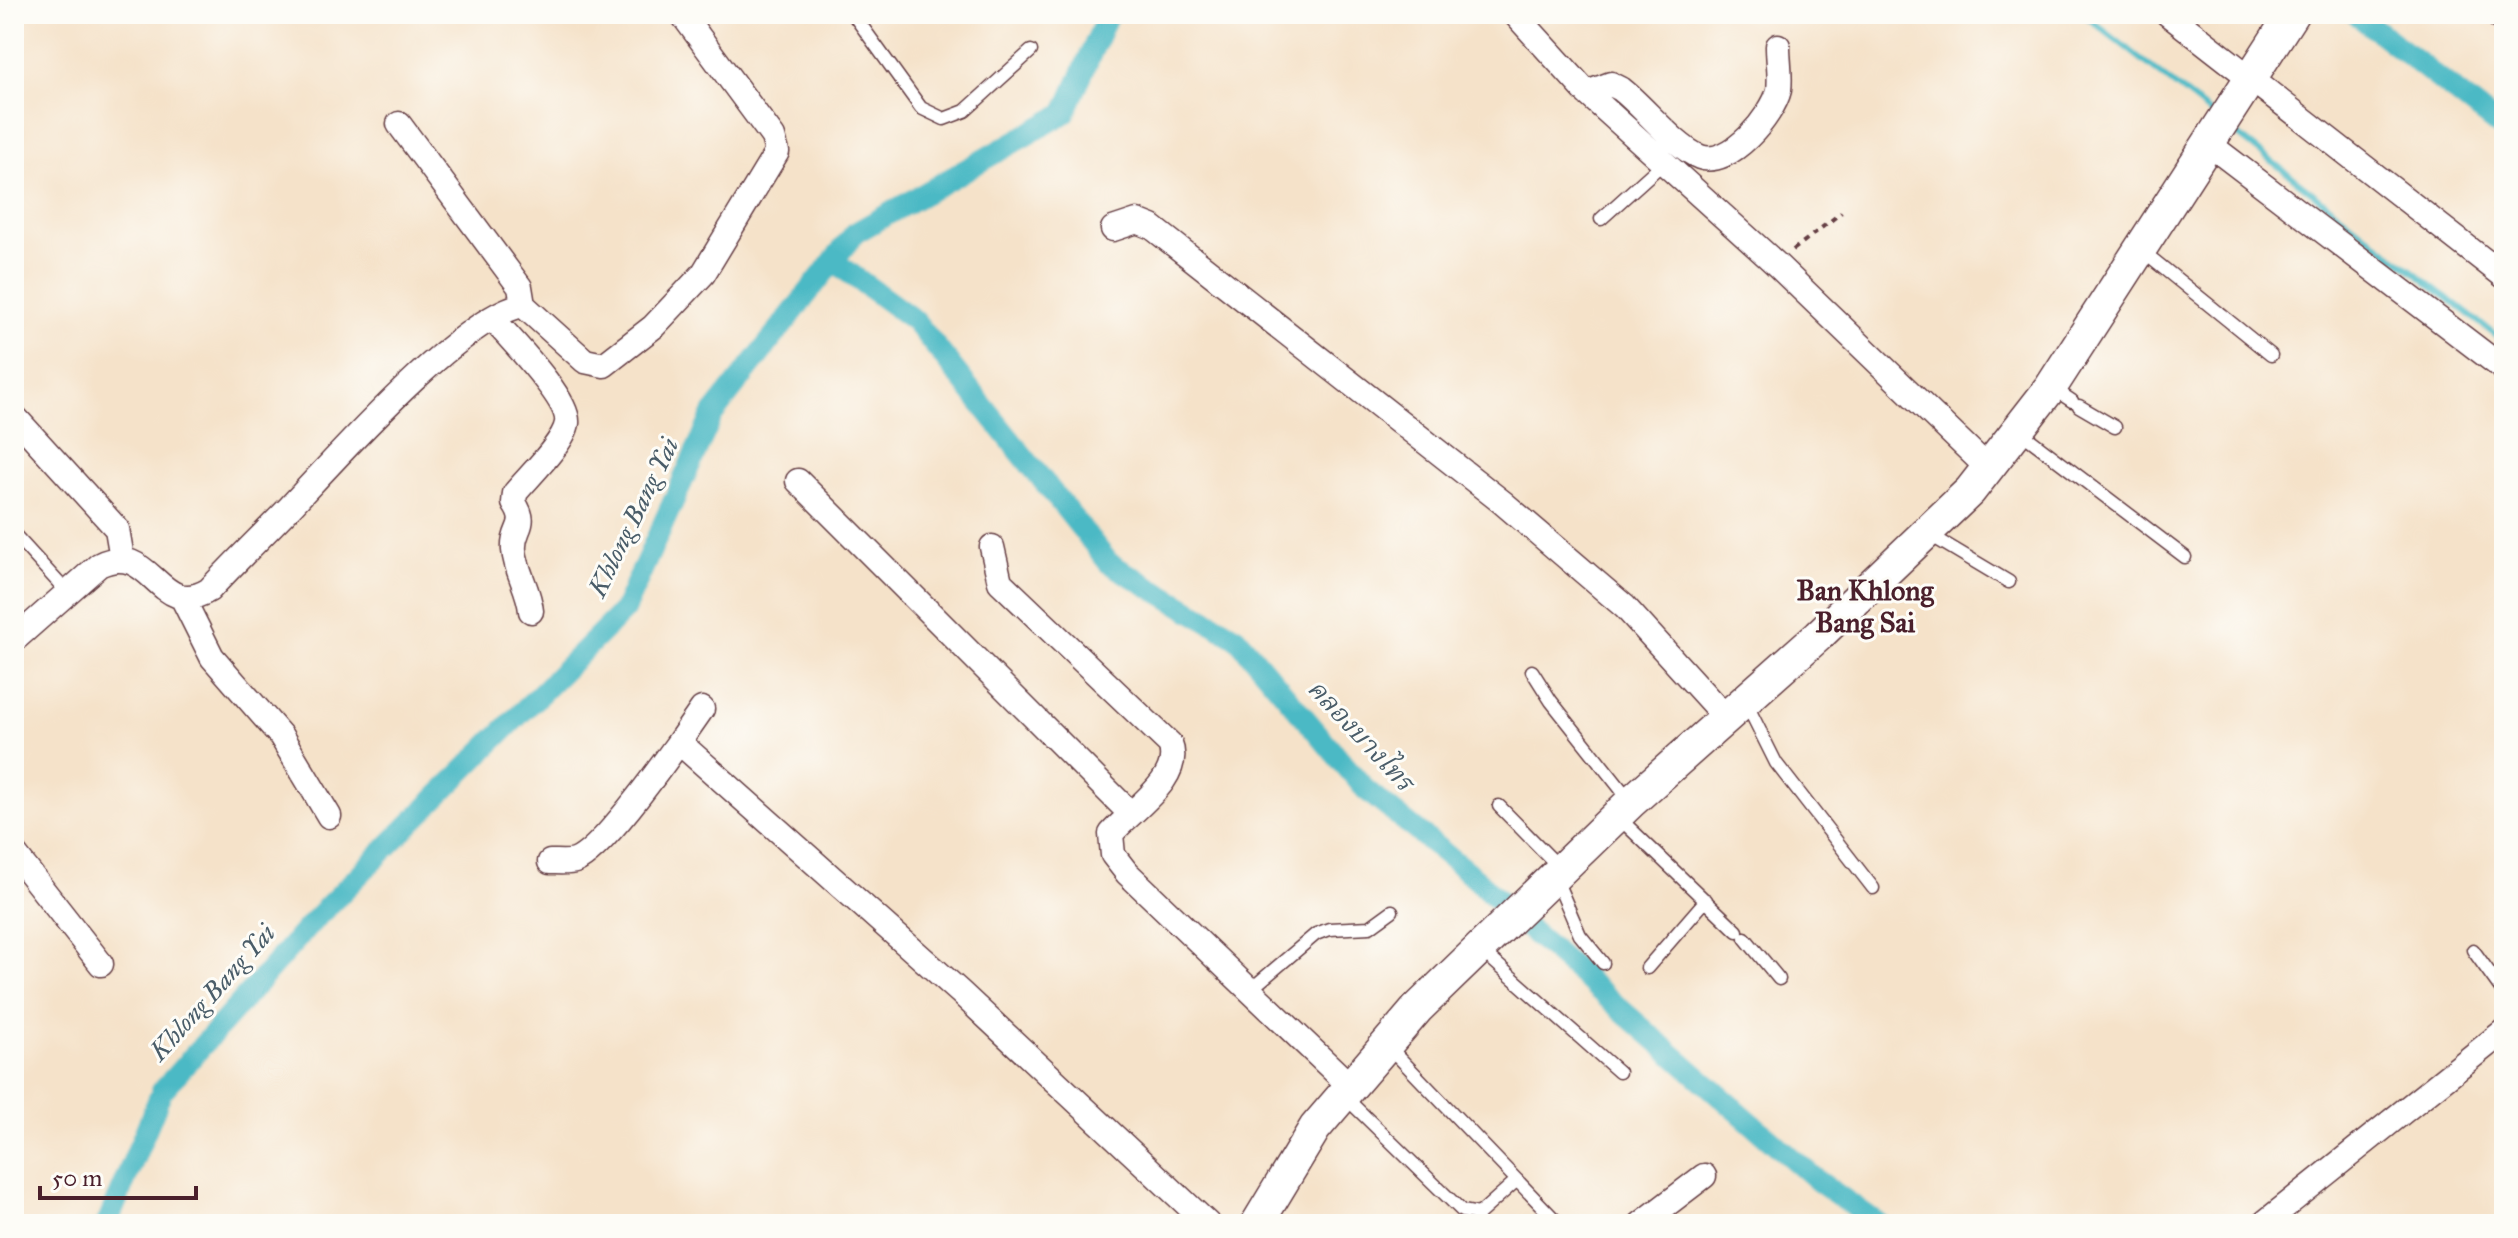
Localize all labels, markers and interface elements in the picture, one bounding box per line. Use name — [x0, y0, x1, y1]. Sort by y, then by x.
water label: Khlong Bang Yai — [580, 432, 685, 604]
district label: Ban Khlong Bang Sai — [1797, 573, 1934, 640]
water label: คลองบางไทร — [1301, 671, 1424, 800]
water label: Khlong Bang Yai — [141, 917, 282, 1068]
scale bar — [40, 1150, 196, 1200]
text: 50 m — [52, 1163, 102, 1193]

